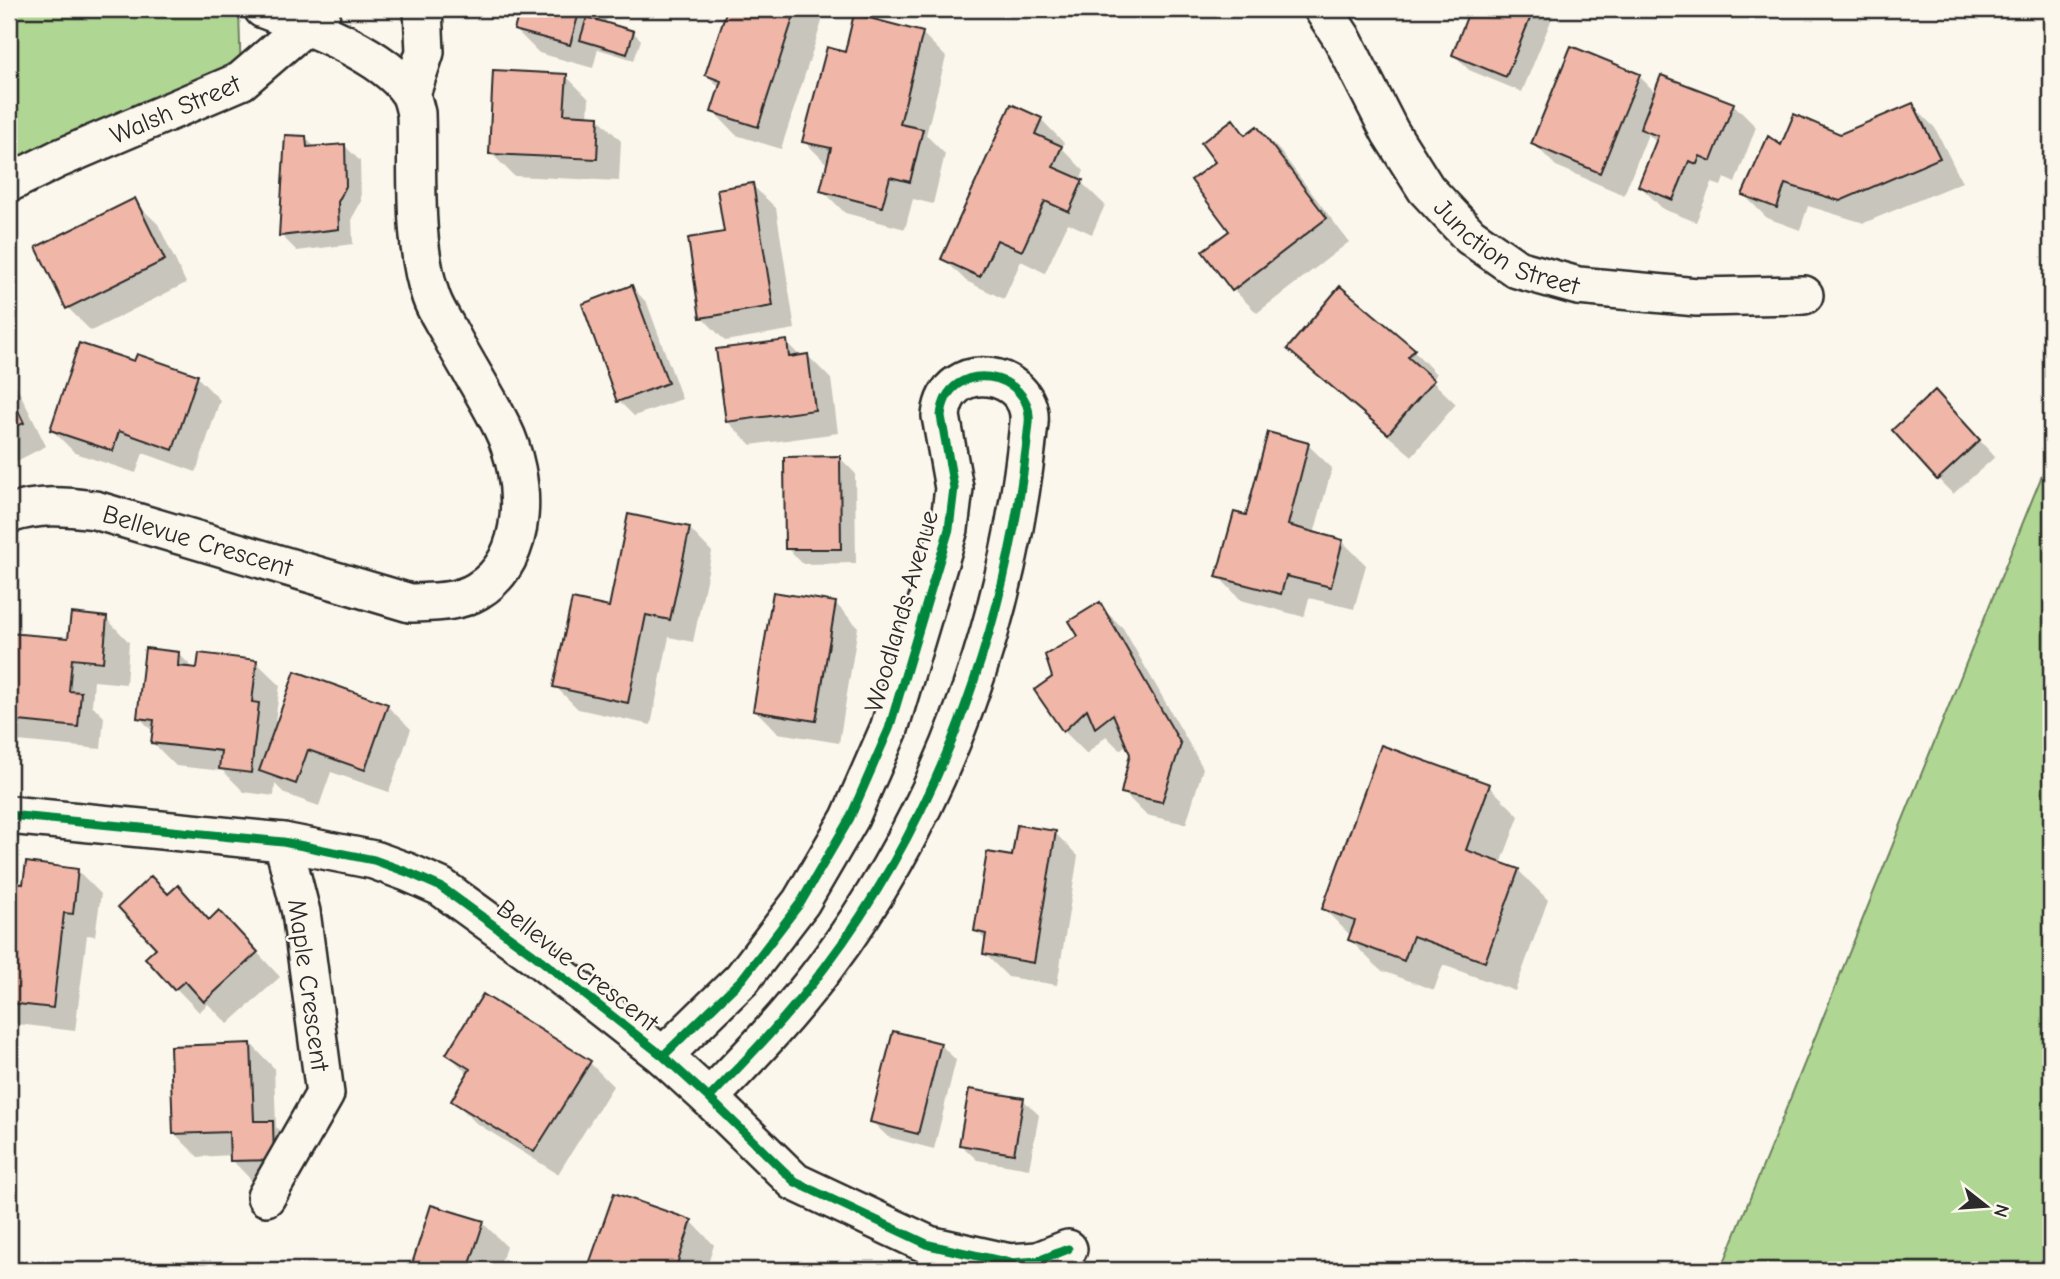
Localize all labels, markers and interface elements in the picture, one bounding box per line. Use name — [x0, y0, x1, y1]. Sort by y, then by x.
street label: Walsh Street — [106, 68, 247, 151]
street label: Junction Street — [1427, 193, 1584, 302]
street label: Bellevue Crescent — [99, 499, 297, 584]
street label: Woodlands Avenue — [859, 507, 945, 716]
street label: Bellevue Crescent — [491, 894, 665, 1039]
street label: Maple Crescent — [281, 897, 335, 1075]
north arrow — [1952, 1170, 2022, 1240]
text: N — [1989, 1202, 2014, 1220]

